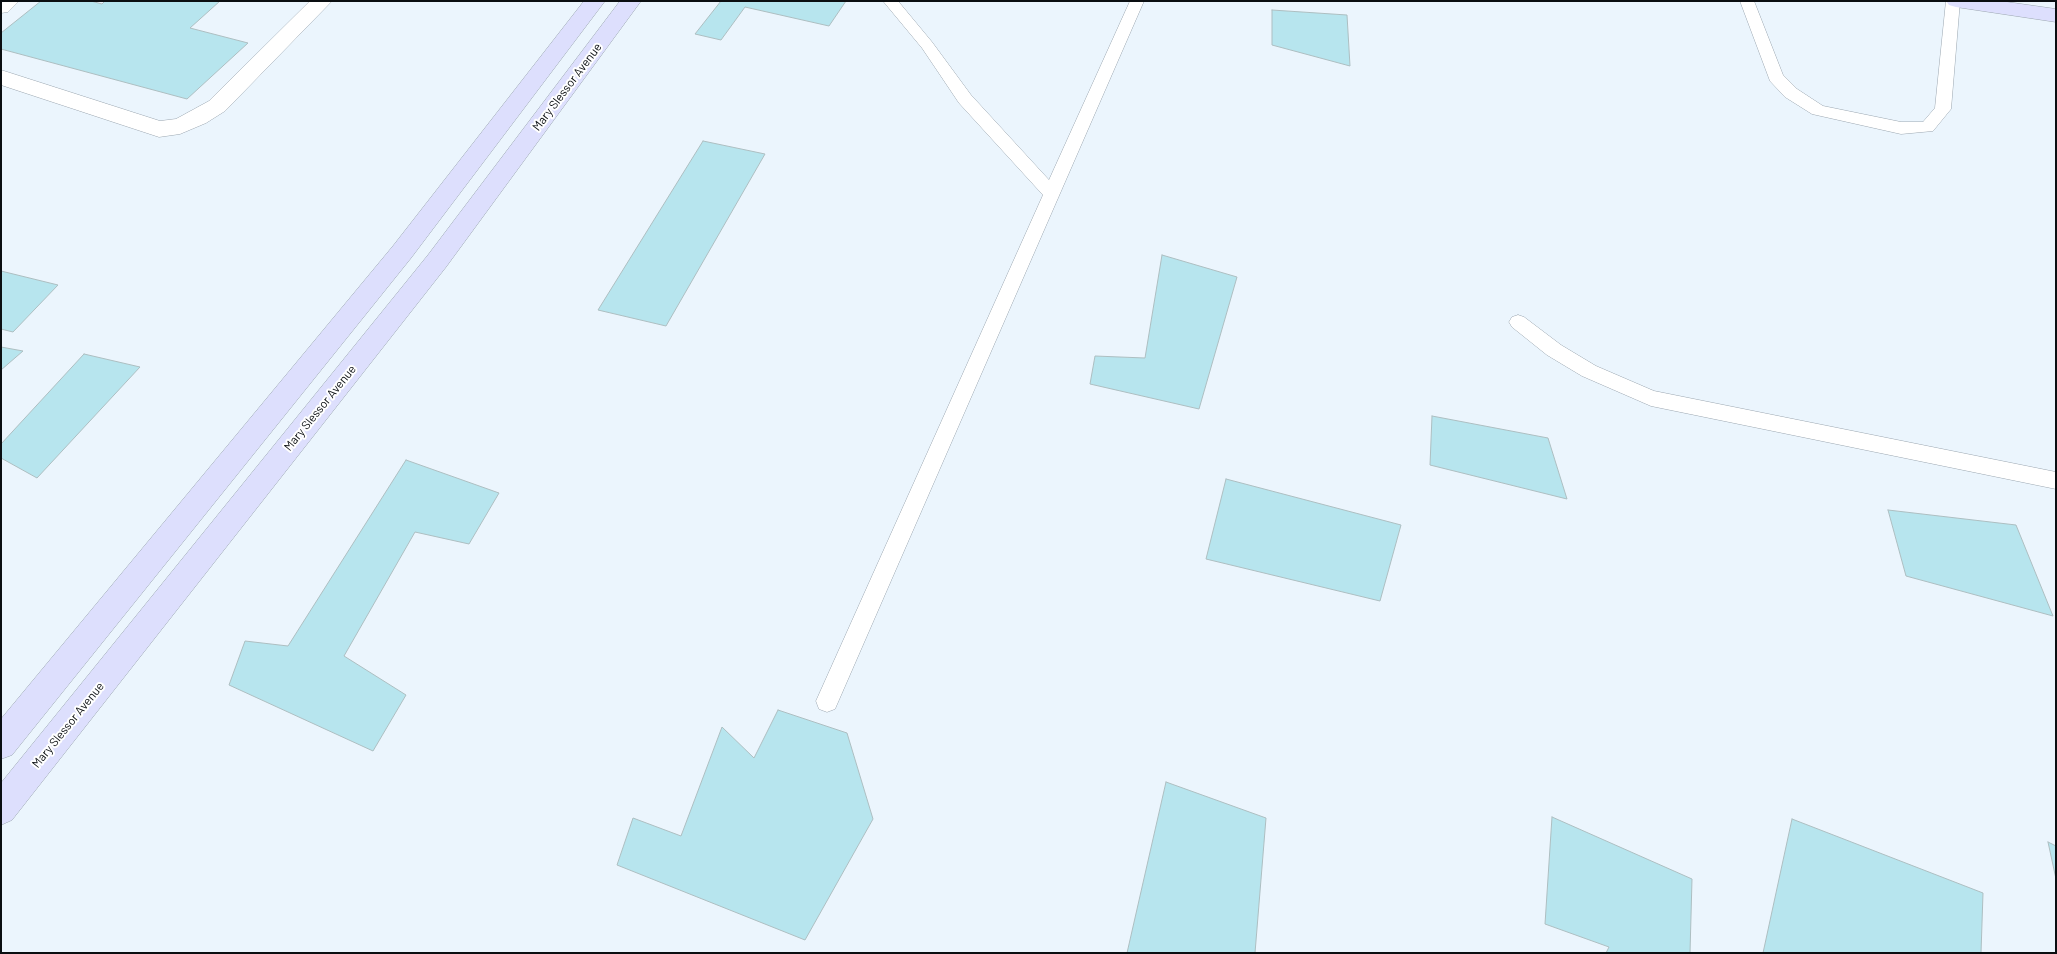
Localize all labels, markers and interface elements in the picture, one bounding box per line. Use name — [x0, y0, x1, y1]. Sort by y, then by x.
street label: Mary Slessor Avenue — [529, 40, 605, 134]
street label: Mary Slessor Avenue — [281, 362, 359, 454]
street label: Mary Slessor Avenue — [29, 679, 107, 771]

